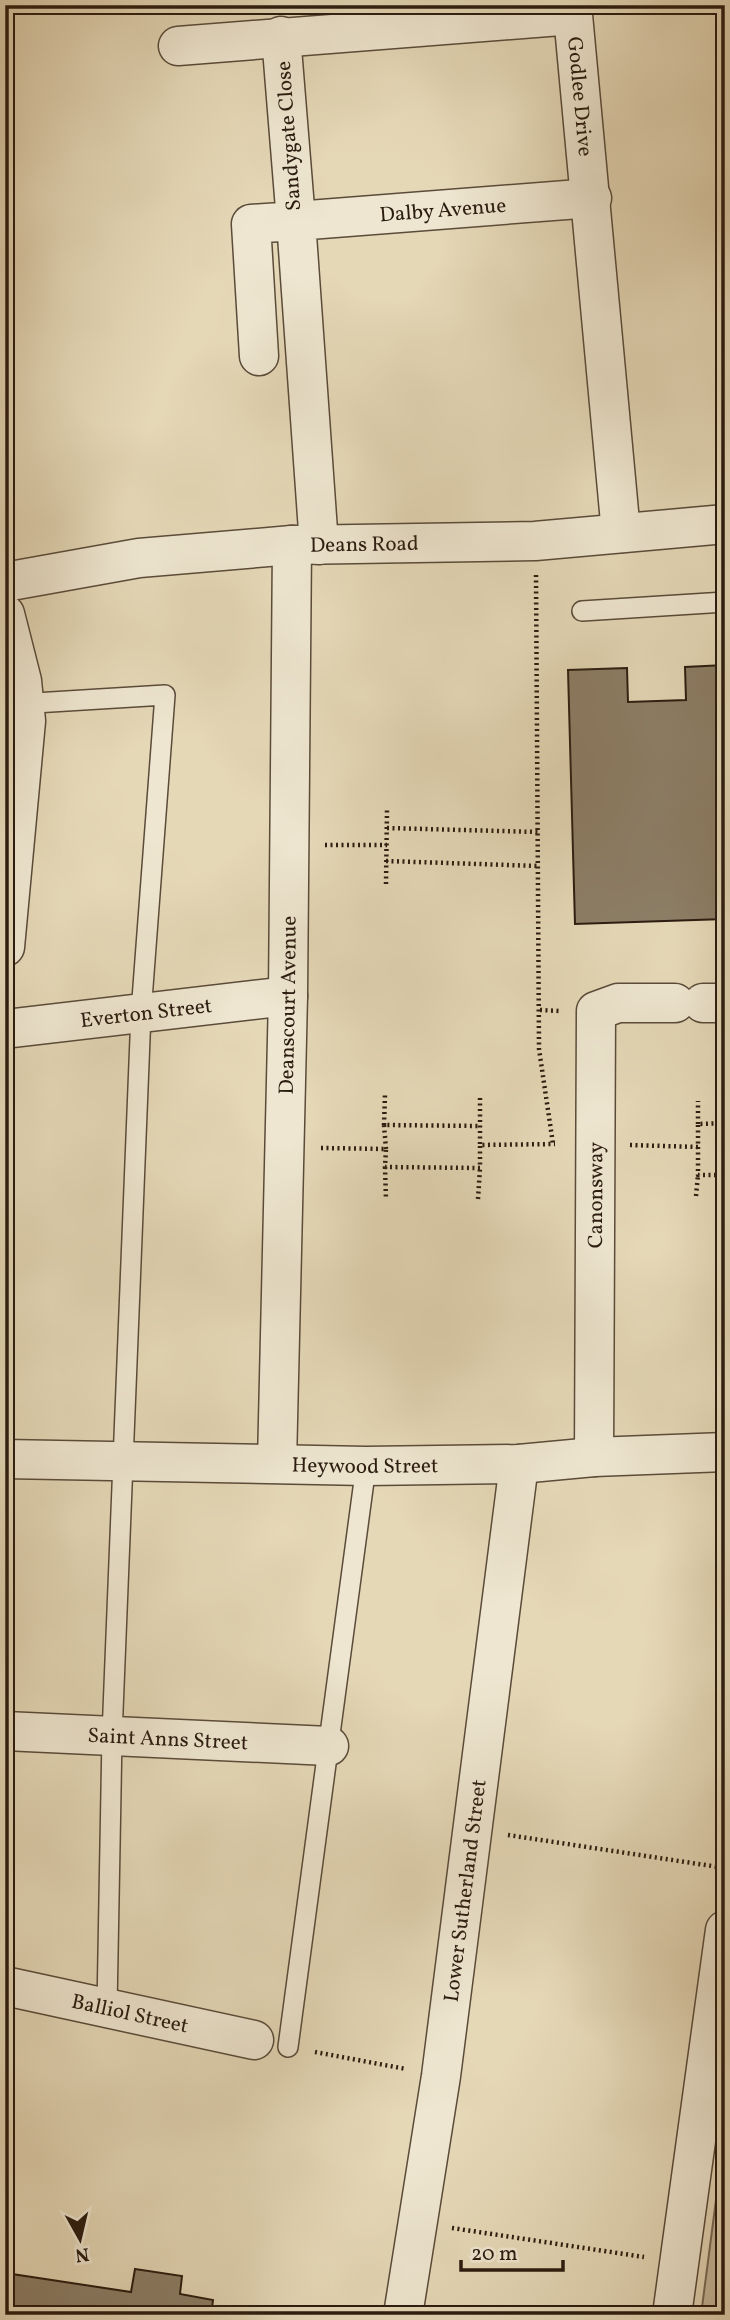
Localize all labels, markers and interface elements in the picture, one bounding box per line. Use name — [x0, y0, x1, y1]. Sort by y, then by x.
street label: Godlee Drive — [559, 35, 599, 158]
street label: Sandygate Close — [270, 60, 309, 212]
street label: Dalby Avenue — [378, 192, 507, 230]
street label: Deans Road — [310, 530, 419, 561]
street label: Deanscourt Avenue — [273, 916, 305, 1095]
street label: Everton Street — [79, 992, 214, 1036]
street label: Canonsway — [582, 1141, 611, 1248]
street label: Heywood Street — [291, 1452, 438, 1482]
street label: Saint Anns Street — [87, 1722, 249, 1758]
street label: Lower Sutherland Street — [438, 1778, 495, 2004]
street label: Balliol Street — [69, 1988, 191, 2041]
north arrow — [46, 2204, 116, 2274]
scale bar — [461, 2229, 562, 2273]
text: N — [73, 2240, 91, 2268]
text: 20 m — [471, 2240, 517, 2269]

